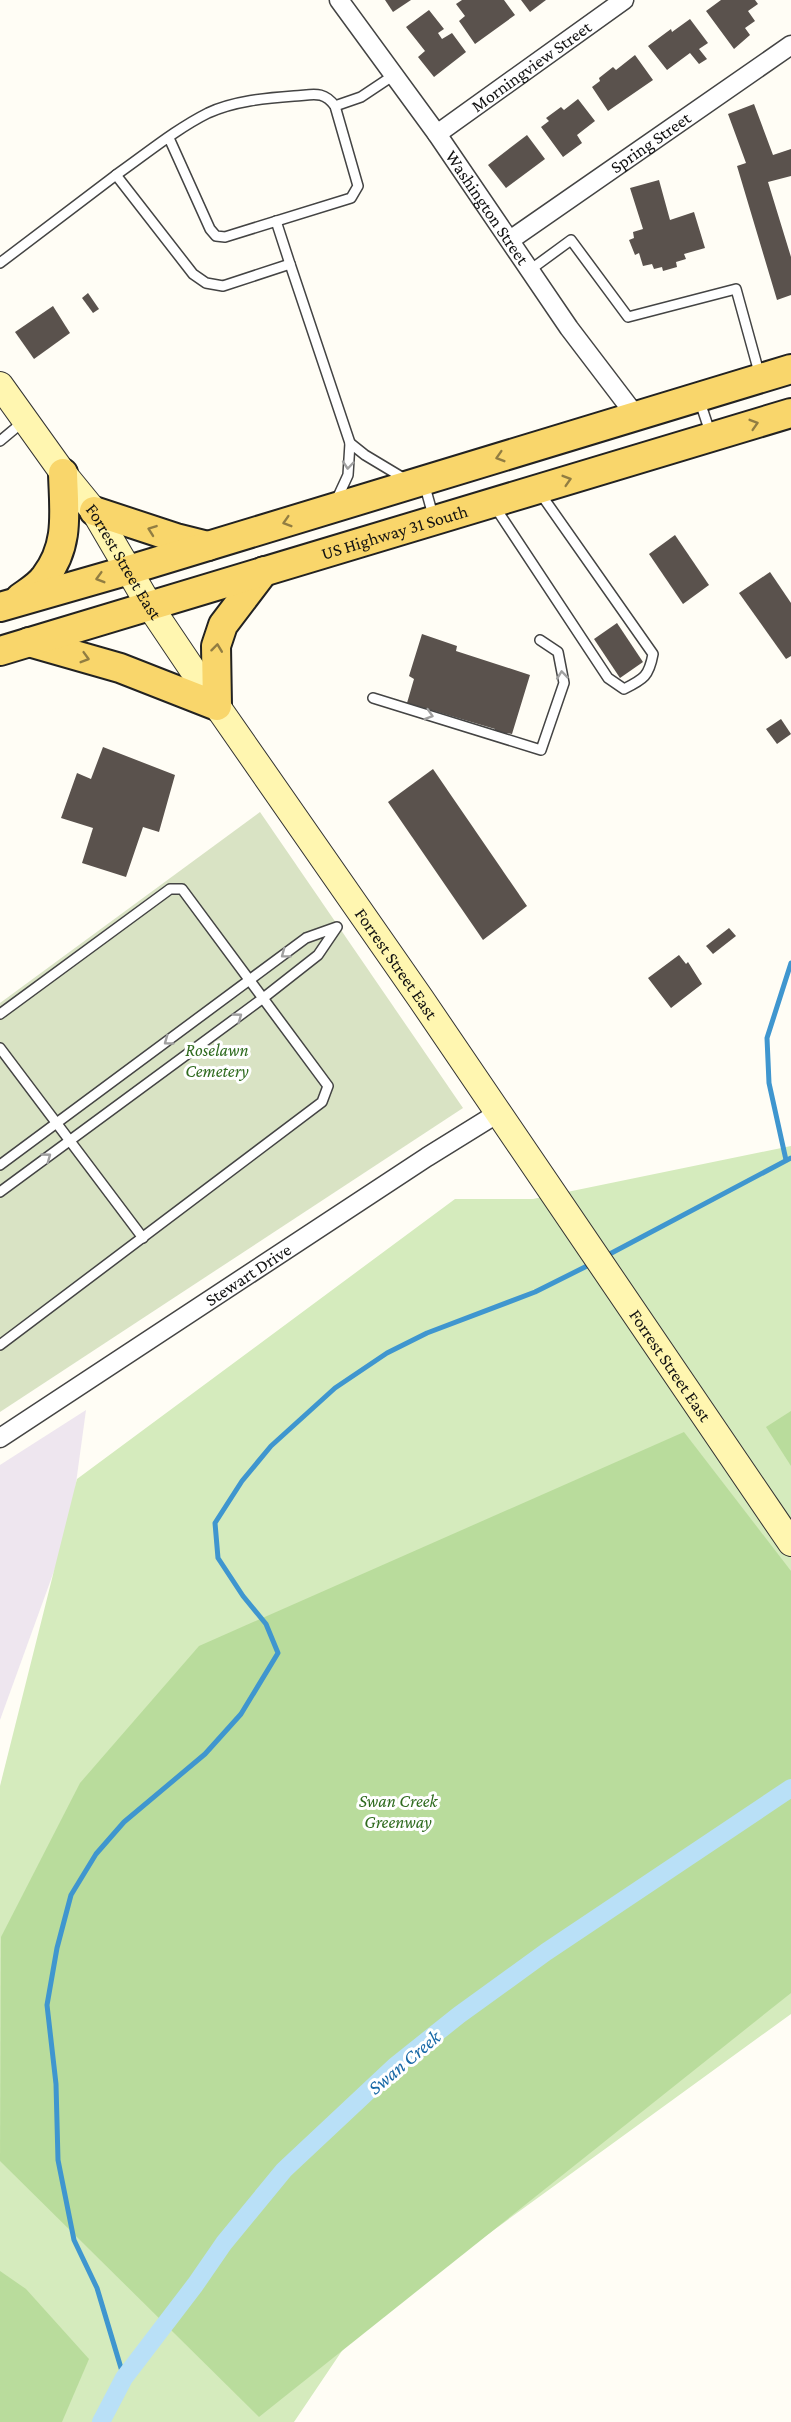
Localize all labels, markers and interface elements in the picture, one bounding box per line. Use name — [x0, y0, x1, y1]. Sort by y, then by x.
street label: Morningview Street — [467, 16, 596, 116]
street label: Spring Street — [607, 107, 695, 177]
street label: Washington Street — [441, 147, 534, 269]
one-way arrow — [748, 419, 759, 431]
one-way arrow — [495, 450, 506, 462]
one-way arrow — [342, 461, 355, 470]
one-way arrow — [561, 475, 572, 487]
street label: Forrest Street East — [82, 499, 166, 624]
street label: US Highway 31 South — [319, 501, 470, 564]
one-way arrow — [282, 515, 292, 527]
one-way arrow — [147, 524, 158, 537]
one-way arrow — [95, 571, 106, 583]
one-way arrow — [211, 643, 223, 653]
one-way arrow — [79, 651, 90, 663]
one-way arrow — [556, 671, 569, 680]
one-way arrow — [423, 708, 434, 720]
street label: Forrest Street East — [351, 904, 443, 1024]
one-way arrow — [281, 947, 292, 958]
one-way arrow — [231, 1013, 242, 1024]
one-way arrow — [163, 1034, 174, 1045]
park label: Roselawn Cemetery — [185, 1040, 249, 1081]
one-way arrow — [40, 1154, 51, 1165]
street label: Stewart Drive — [201, 1239, 295, 1310]
street label: Forrest Street East — [625, 1306, 716, 1426]
park label: Swan Creek Greenway — [359, 1791, 439, 1832]
water label: Swan Creek — [363, 2025, 446, 2099]

